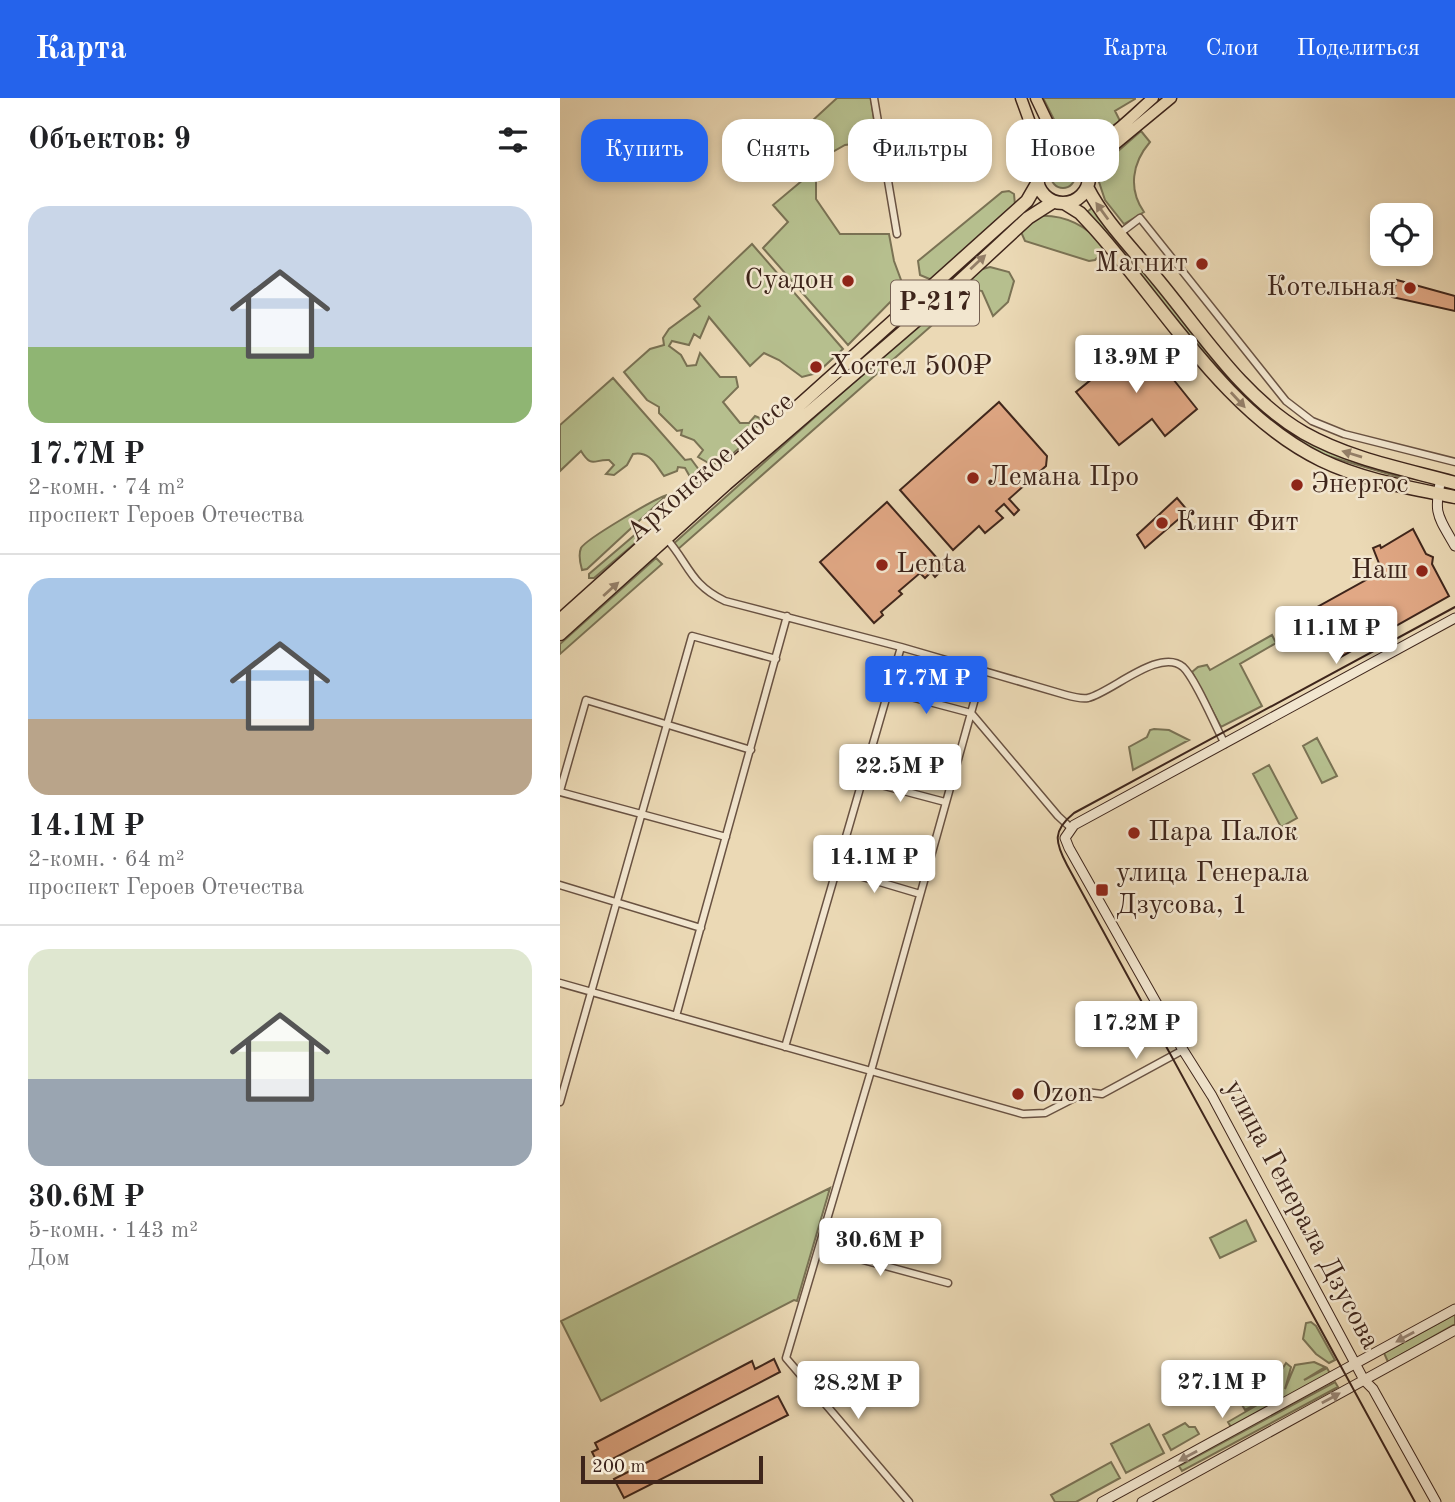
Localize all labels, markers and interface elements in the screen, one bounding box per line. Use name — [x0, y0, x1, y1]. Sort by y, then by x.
text: Карта — [35, 33, 127, 66]
text: Карта — [1103, 37, 1168, 61]
text: Слои — [1206, 37, 1259, 61]
text: Поделиться — [1297, 37, 1420, 61]
chip: Купить — [581, 119, 708, 182]
chip: Снять — [722, 119, 834, 182]
chip: Фильтры — [848, 119, 992, 182]
chip: Новое — [1006, 119, 1119, 182]
icon: filters — [494, 121, 532, 159]
text: Объектов: 9 — [28, 125, 191, 155]
one-way arrow — [1095, 202, 1109, 221]
map controls — [1370, 203, 1433, 266]
button: locate — [1370, 203, 1433, 266]
place label: Магнит — [1095, 250, 1188, 278]
icon: home — [217, 251, 343, 377]
one-way arrow — [969, 255, 986, 271]
marker: Магнит — [1194, 256, 1210, 272]
place label: Суадон — [745, 267, 834, 295]
marker: Суадон — [840, 273, 856, 289]
place label: Котельная — [1266, 274, 1396, 302]
road number: Р-217 — [891, 280, 979, 326]
marker: Котельная — [1402, 280, 1418, 296]
pin: 13.9M ₽ — [1071, 336, 1201, 395]
text: 13.9M ₽ — [1091, 346, 1181, 369]
place label: Хостел 500₽ — [830, 353, 992, 381]
marker: Хостел 500₽ — [808, 359, 824, 375]
street label: Архонское шоссе — [622, 388, 800, 548]
one-way arrow — [1230, 391, 1246, 408]
text: 17.7M ₽ — [28, 440, 145, 470]
one-way arrow — [1341, 448, 1362, 458]
place label: Лемана Про — [987, 464, 1139, 492]
marker: Лемана Про — [965, 470, 981, 486]
place label: Энергос — [1311, 471, 1409, 499]
text: 2-комн. · 74 m² — [28, 476, 185, 499]
marker: Энергос — [1289, 477, 1305, 493]
text: проспект Героев Отечества — [28, 504, 304, 527]
place label: Кинг Фит — [1176, 509, 1299, 537]
marker: Кинг Фит — [1154, 515, 1170, 531]
place label: Lenta — [896, 551, 967, 579]
marker: Lenta — [874, 557, 890, 573]
place label: Наш — [1351, 557, 1408, 585]
marker: Наш — [1414, 563, 1430, 579]
one-way arrow — [602, 581, 620, 597]
pin: 11.1M ₽ — [1271, 606, 1401, 666]
text: 11.1M ₽ — [1291, 617, 1381, 640]
icon: home — [217, 623, 343, 749]
pin: 17.7M ₽ — [861, 656, 991, 716]
text: 17.7M ₽ — [881, 667, 971, 690]
pin: 22.5M ₽ — [835, 744, 965, 804]
text: 22.5M ₽ — [855, 755, 945, 778]
text: 14.1M ₽ — [28, 812, 145, 842]
place label: Пара Палок — [1148, 819, 1298, 847]
marker: Пара Палок — [1126, 825, 1142, 841]
pin: 14.1M ₽ — [809, 836, 939, 895]
text: 14.1M ₽ — [829, 846, 919, 869]
text: 2-комн. · 64 m² — [28, 848, 185, 871]
place label: улица Генерала Дзусова, 1 — [1116, 860, 1309, 920]
text: проспект Героев Отечества — [28, 876, 304, 899]
marker: улица Генерала Дзусова, 1 — [1094, 882, 1110, 898]
icon: home — [217, 994, 343, 1120]
pin: 17.2M ₽ — [1071, 1002, 1201, 1061]
text: 17.2M ₽ — [1091, 1012, 1181, 1035]
street label: улица Генерала Дзусова — [1218, 1076, 1384, 1354]
place label: Ozon — [1032, 1080, 1093, 1108]
marker: Ozon — [1010, 1086, 1026, 1102]
text: 30.6M ₽ — [28, 1183, 145, 1213]
pin: 30.6M ₽ — [815, 1218, 945, 1278]
text: 5-комн. · 143 m² — [28, 1219, 198, 1242]
text: 30.6M ₽ — [835, 1229, 925, 1252]
text: Дом — [28, 1247, 70, 1270]
one-way arrow — [1395, 1331, 1415, 1343]
pin: 27.1M ₽ — [1157, 1360, 1287, 1420]
pin: 28.2M ₽ — [793, 1362, 923, 1421]
text: 27.1M ₽ — [1177, 1371, 1267, 1394]
text: 28.2M ₽ — [813, 1372, 903, 1395]
one-way arrow — [1321, 1392, 1341, 1404]
one-way arrow — [1178, 1450, 1198, 1462]
scale bar — [581, 1453, 763, 1485]
text: 200 m — [592, 1458, 645, 1477]

